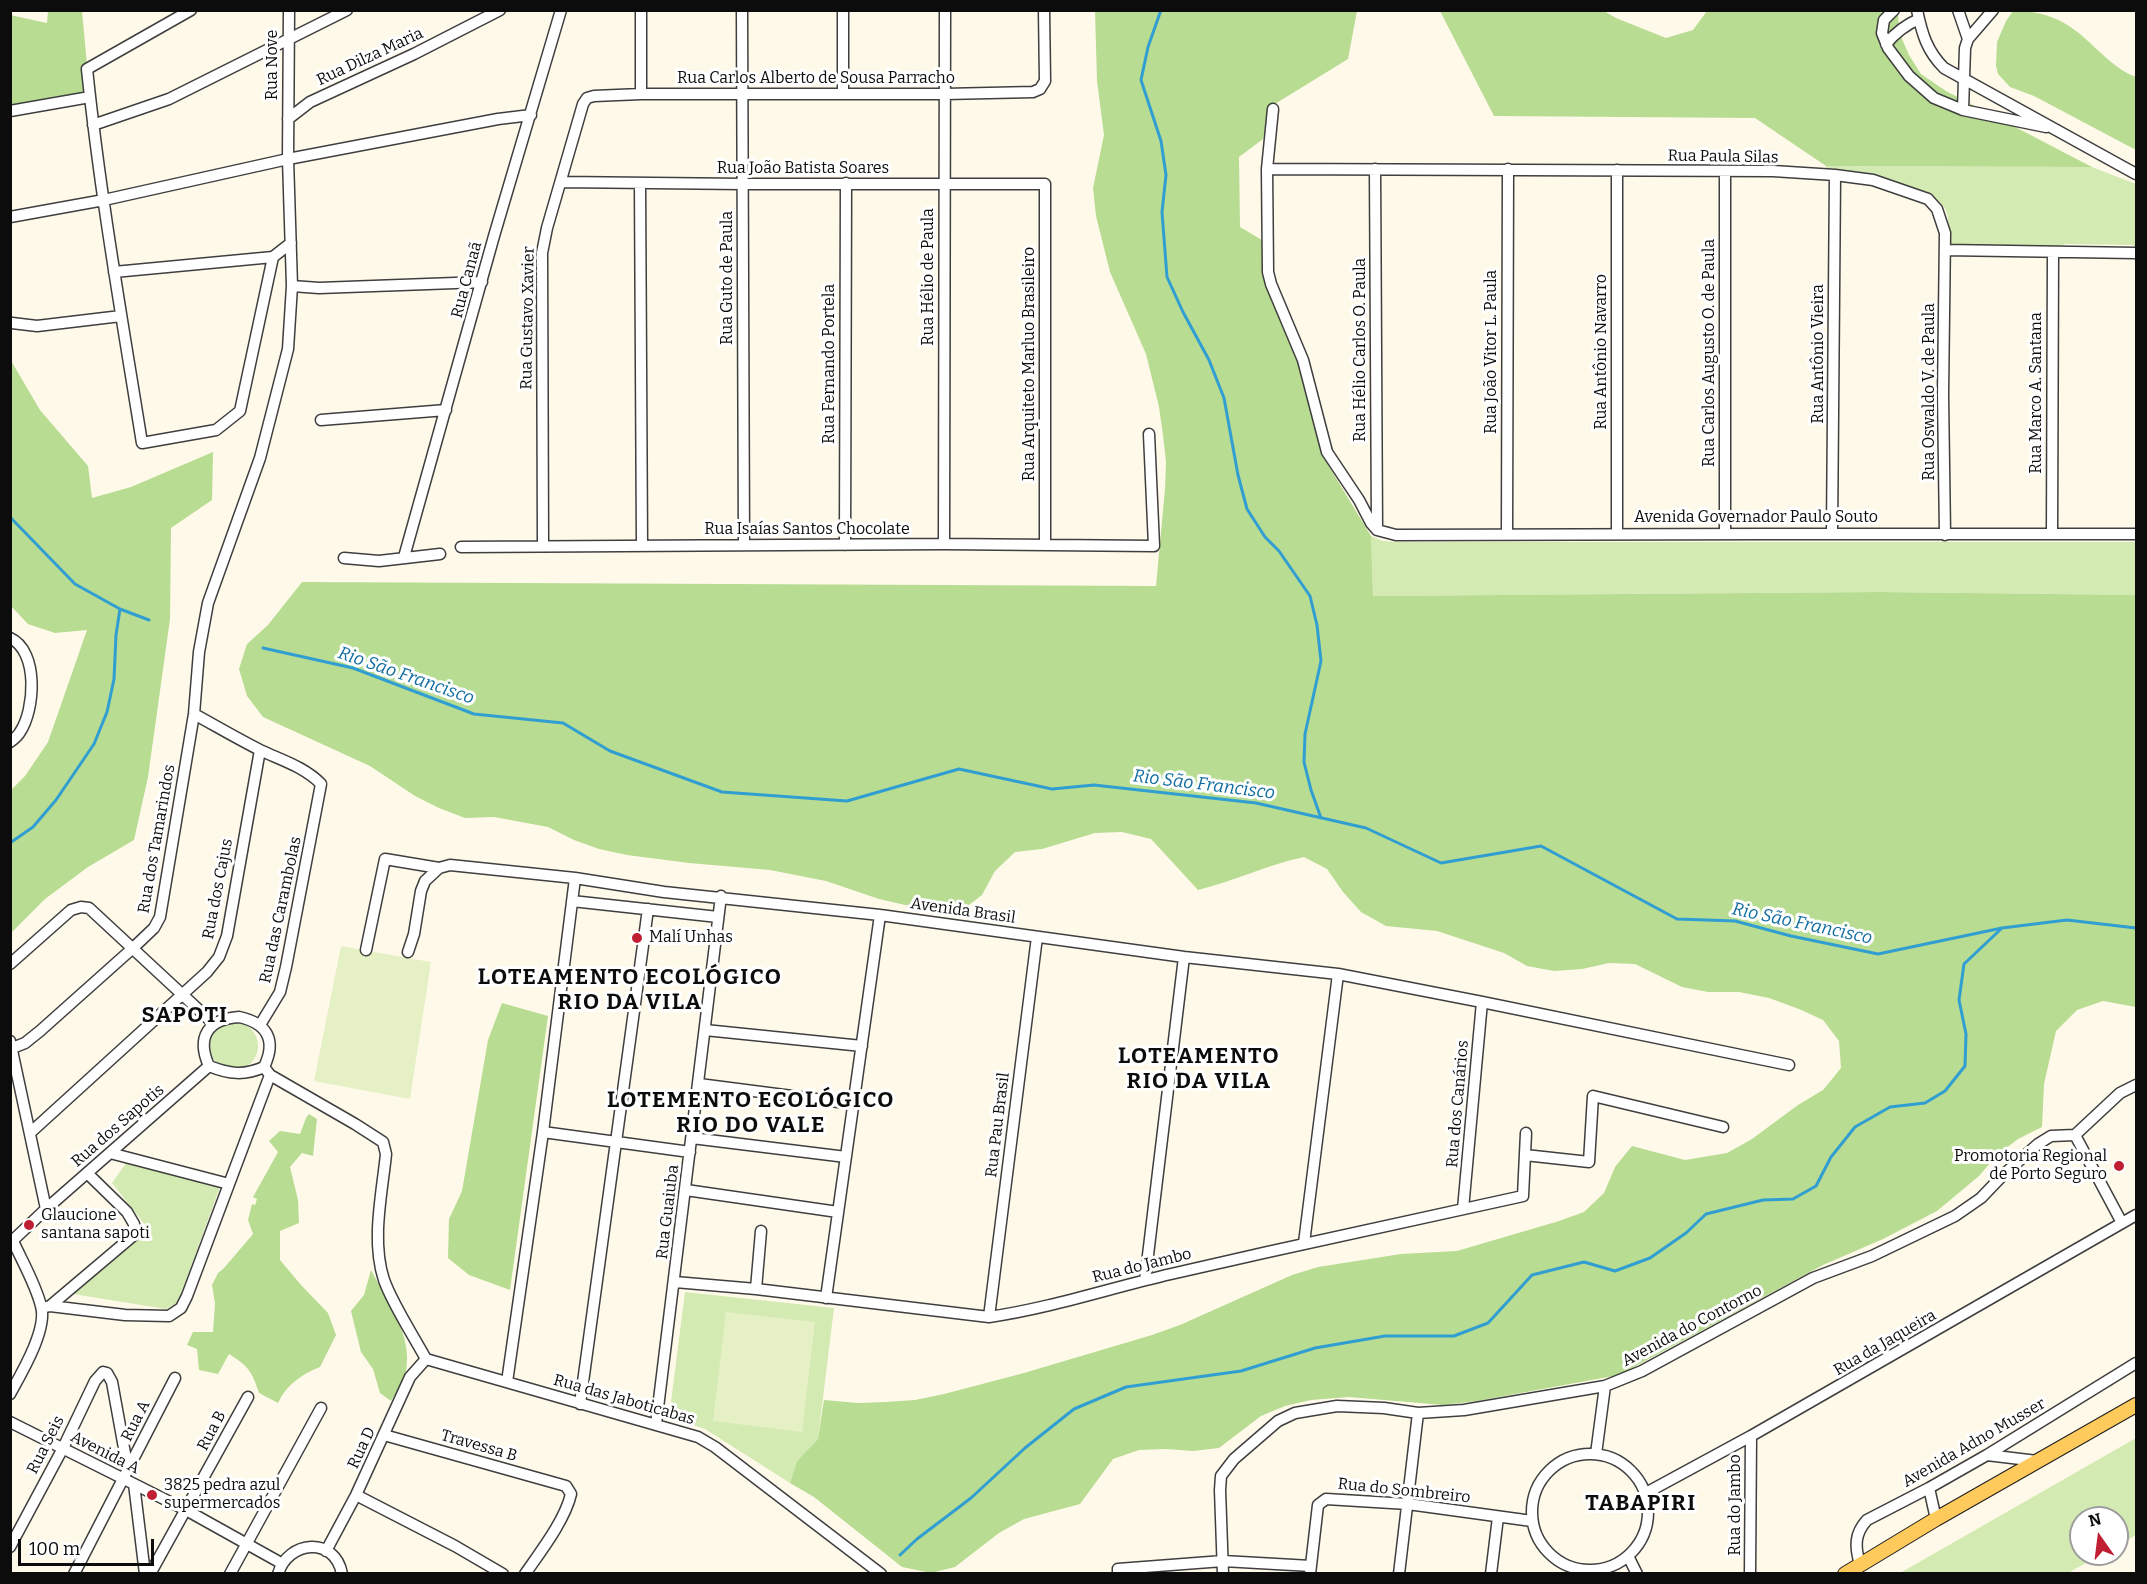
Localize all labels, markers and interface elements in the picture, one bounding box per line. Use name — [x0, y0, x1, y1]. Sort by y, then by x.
street label: Rua Dilza Maria — [314, 24, 426, 90]
street label: Rua Nove — [263, 30, 283, 100]
street label: Rua Carlos Alberto de Sousa Parracho — [677, 69, 955, 89]
street label: Rua Paula Silas — [1667, 146, 1779, 168]
street label: Rua João Batista Soares — [717, 159, 889, 179]
street label: Rua Hélio de Paula — [919, 208, 939, 346]
street label: Rua Guto de Paula — [718, 211, 738, 345]
street label: Rua Carlos Augusto O. de Paula — [1700, 239, 1720, 467]
street label: Rua Canaã — [448, 240, 486, 320]
street label: Rua Gustavo Xavier — [517, 246, 539, 390]
street label: Rua Arquiteto Marluo Brasileiro — [1020, 247, 1040, 481]
street label: Rua Hélio Carlos O. Paula — [1351, 258, 1371, 442]
street label: Rua João Vitor L. Paula — [1482, 270, 1502, 434]
street label: Rua Antônio Navarro — [1592, 274, 1612, 430]
street label: Rua Fernando Portela — [820, 284, 840, 444]
street label: Rua Antônio Vieira — [1809, 284, 1829, 424]
street label: Rua Oswaldo V. de Paula — [1920, 303, 1940, 481]
street label: Rua Marco A. Santana — [2027, 312, 2047, 474]
street label: Avenida Governador Paulo Souto — [1634, 508, 1878, 528]
street label: Rua Isaías Santos Chocolate — [704, 520, 910, 540]
water label: Rio São Francisco — [335, 643, 477, 709]
street label: Rua dos Tamarindos — [134, 763, 180, 915]
water label: Rio São Francisco — [1132, 766, 1276, 804]
street label: Rua das Carambolas — [256, 835, 306, 985]
street label: Rua dos Cajus — [199, 837, 237, 941]
street label: Avenida Brasil — [909, 894, 1017, 928]
water label: Rio São Francisco — [1730, 899, 1874, 949]
place label: Malí Unhas — [649, 928, 733, 948]
marker: Malí Unhas — [630, 931, 644, 945]
district label: LOTEAMENTO ECOLÓGICO RIO DA VILA — [478, 965, 782, 1016]
district label: SAPOTI — [142, 1003, 228, 1029]
street label: Rua dos Canários — [1443, 1040, 1473, 1168]
district label: LOTEAMENTO RIO DA VILA — [1118, 1044, 1280, 1096]
street label: Rua Pau Brasil — [982, 1071, 1014, 1179]
street label: Rua dos Sapotis — [68, 1081, 168, 1171]
district label: LOTEMENTO ECOLÓGICO RIO DO VALE — [607, 1088, 895, 1140]
place label: Promotoria Regional de Porto Seguro — [1954, 1147, 2107, 1185]
marker: Promotoria Regional de Porto Seguro — [2112, 1159, 2126, 1173]
street label: Rua Guaiuba — [653, 1164, 683, 1260]
place label: Glaucione santana sapoti — [41, 1206, 150, 1244]
marker: Glaucione santana sapoti — [22, 1218, 36, 1232]
street label: Rua do Jambo — [1090, 1244, 1194, 1288]
street label: Avenida do Contorno — [1619, 1281, 1765, 1371]
street label: Rua da Jaqueira — [1830, 1306, 1940, 1380]
street label: Rua das Jaboticabas — [551, 1371, 697, 1429]
street label: Avenida Adno Musser — [1899, 1394, 2049, 1492]
street label: Rua A — [118, 1397, 154, 1445]
street label: Rua B — [194, 1408, 230, 1454]
street label: Rua Seis — [23, 1413, 69, 1477]
street label: Rua D — [344, 1424, 380, 1472]
street label: Travessa B — [439, 1426, 519, 1466]
street label: Avenida A — [67, 1427, 143, 1479]
street label: Rua do Jambo — [1726, 1454, 1746, 1556]
street label: Rua do Sombreiro — [1337, 1474, 1471, 1508]
place label: 3825 pedra azul supermercados — [164, 1476, 280, 1514]
marker: 3825 pedra azul supermercados — [145, 1488, 159, 1502]
district label: TABAPIRI — [1585, 1491, 1697, 1517]
north arrow — [2069, 1506, 2129, 1566]
text: N — [2087, 1509, 2103, 1531]
scale bar — [21, 1527, 158, 1565]
text: 100 m — [29, 1538, 80, 1560]

